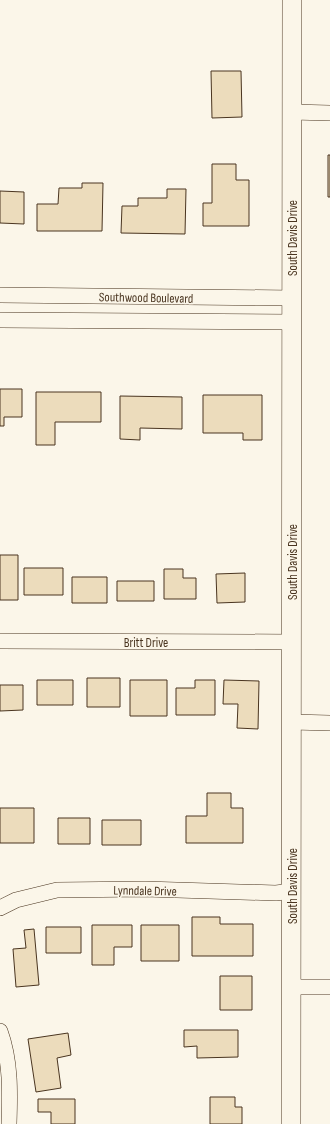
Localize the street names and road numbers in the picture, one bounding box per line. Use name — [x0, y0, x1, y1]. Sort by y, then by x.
street label: South Davis Drive — [285, 200, 301, 276]
street label: Southwood Boulevard — [99, 289, 193, 307]
street label: South Davis Drive — [285, 524, 301, 600]
street label: Britt Drive — [124, 635, 168, 651]
street label: South Davis Drive — [285, 848, 301, 924]
street label: Lynndale Drive — [113, 882, 177, 900]

